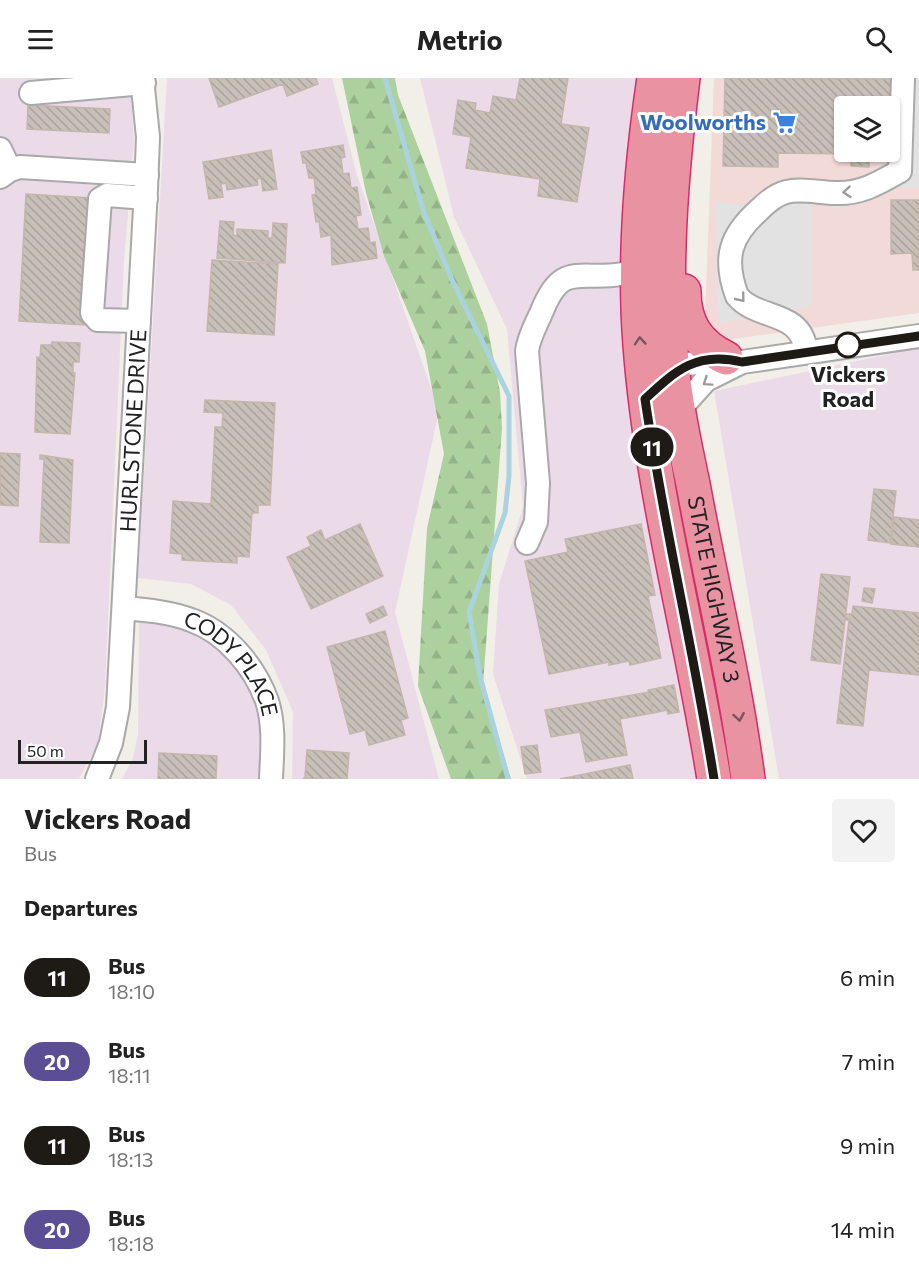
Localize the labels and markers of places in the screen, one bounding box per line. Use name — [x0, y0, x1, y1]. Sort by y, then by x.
place label: Woolworths — [640, 108, 766, 135]
supermarket icon: Woolworths — [771, 109, 797, 135]
marker: Vickers Road — [835, 332, 861, 358]
place label: Vickers Road — [810, 360, 886, 412]

